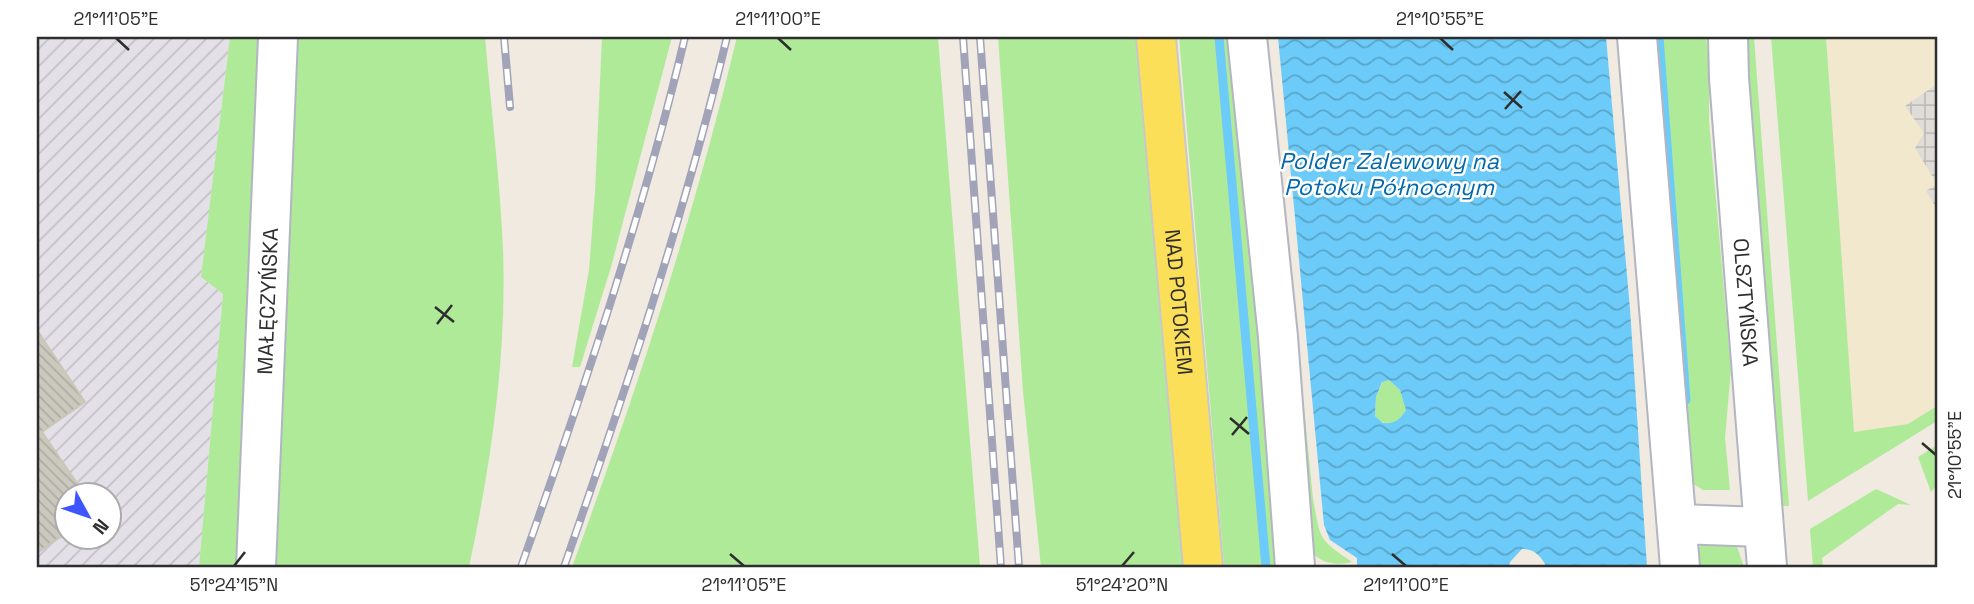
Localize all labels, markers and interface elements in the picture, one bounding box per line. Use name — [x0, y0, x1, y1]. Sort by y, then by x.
text: 21°11'05"E — [74, 7, 158, 30]
text: 21°11'00"E — [735, 7, 821, 30]
text: 21°10'55"E — [1396, 7, 1484, 30]
water label: Polder Zalewowy na Potoku Północnym — [1279, 146, 1500, 202]
street label: MAŁĘCZYŃSKA — [250, 227, 284, 375]
street label: NAD POTOKIEM — [1160, 228, 1199, 376]
street label: OLSZTYŃSKA — [1728, 237, 1765, 367]
text: 21°10'55"E — [1943, 411, 1966, 499]
north arrow — [52, 482, 122, 552]
text: N — [87, 514, 114, 540]
text: 51°24'15"N — [190, 573, 278, 596]
text: 21°11'05"E — [702, 573, 786, 596]
text: 51°24'20"N — [1076, 573, 1168, 596]
text: 21°11'00"E — [1363, 573, 1449, 596]

